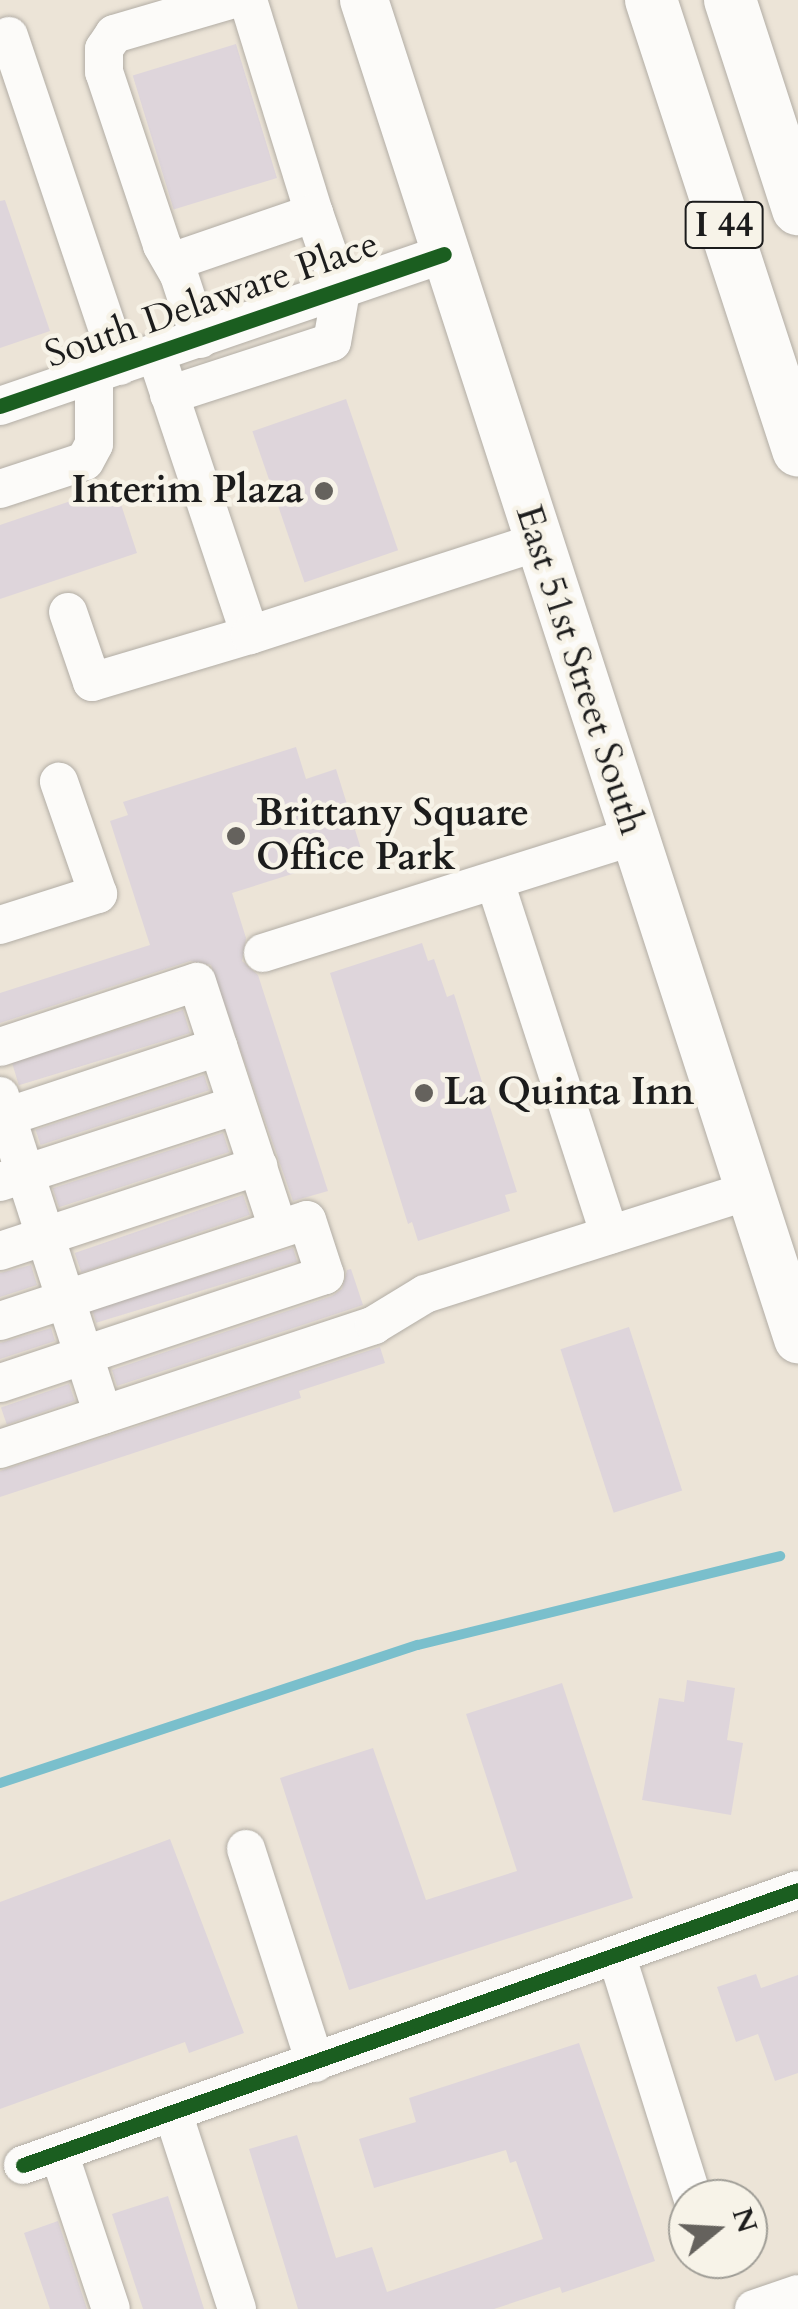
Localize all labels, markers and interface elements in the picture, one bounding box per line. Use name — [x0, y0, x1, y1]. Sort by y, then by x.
road number: I 44 — [684, 195, 764, 255]
street label: South Delaware Place — [40, 222, 384, 378]
place label: Interim Plaza — [72, 468, 304, 514]
marker: Interim Plaza — [313, 480, 335, 502]
street label: East 51st Street South — [505, 500, 655, 840]
place label: Brittany Square Office Park — [256, 791, 529, 881]
marker: Brittany Square Office Park — [225, 825, 247, 847]
place label: La Quinta Inn — [444, 1070, 694, 1116]
marker: La Quinta Inn — [413, 1082, 435, 1104]
north arrow — [668, 2179, 768, 2279]
text: N — [723, 2203, 766, 2238]

